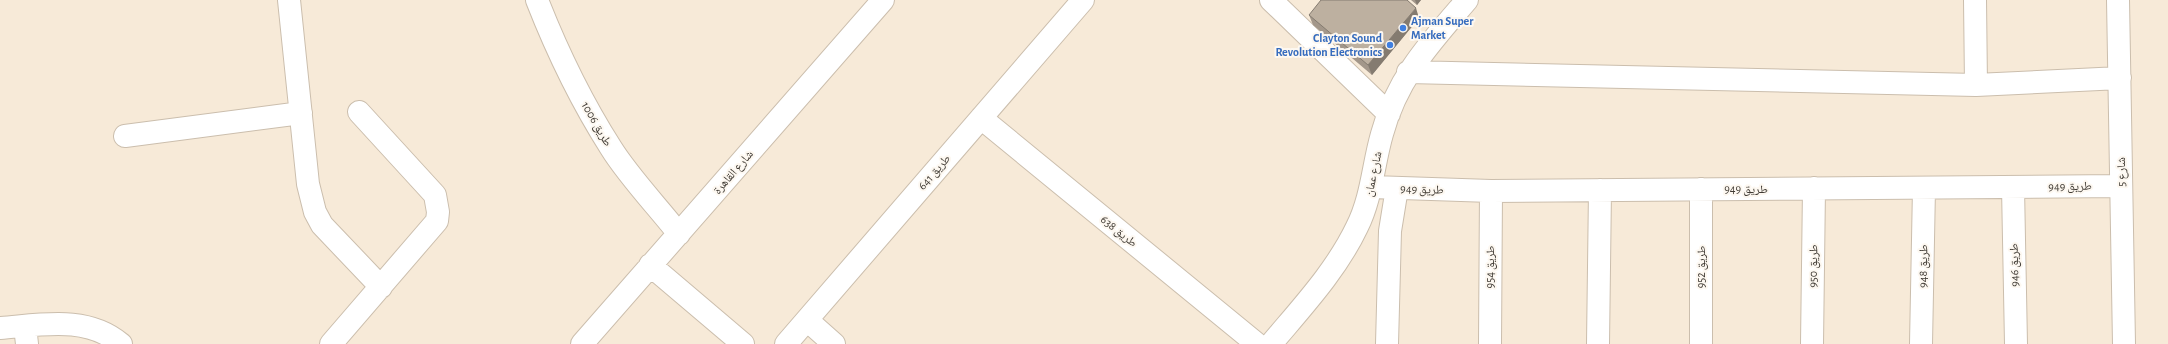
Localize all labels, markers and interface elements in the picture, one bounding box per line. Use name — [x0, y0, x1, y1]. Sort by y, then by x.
place label: Ajman Super Market — [1411, 15, 1474, 41]
marker: Ajman Super Market — [1398, 23, 1408, 33]
place label: Clayton Sound Revolution Electronics — [1275, 32, 1383, 58]
marker: Clayton Sound Revolution Electronics — [1385, 40, 1395, 50]
street label: طريق 1006 — [579, 100, 614, 149]
street label: شارع القاهرة — [711, 148, 757, 198]
street label: شارع عمان — [1362, 150, 1386, 198]
street label: طريق 641 — [916, 152, 953, 193]
street label: شارع 5 — [2115, 157, 2129, 187]
street label: طريق 949 — [2048, 180, 2092, 194]
street label: طريق 949 — [1400, 182, 1444, 197]
street label: طريق 949 — [1724, 183, 1768, 196]
street label: طريق 638 — [1098, 213, 1139, 250]
street label: طريق 946 — [2008, 243, 2022, 287]
street label: طريق 950 — [1807, 244, 1821, 288]
street label: طريق 948 — [1917, 244, 1931, 288]
street label: طريق 954 — [1484, 245, 1497, 289]
street label: طريق 952 — [1695, 246, 1708, 288]

